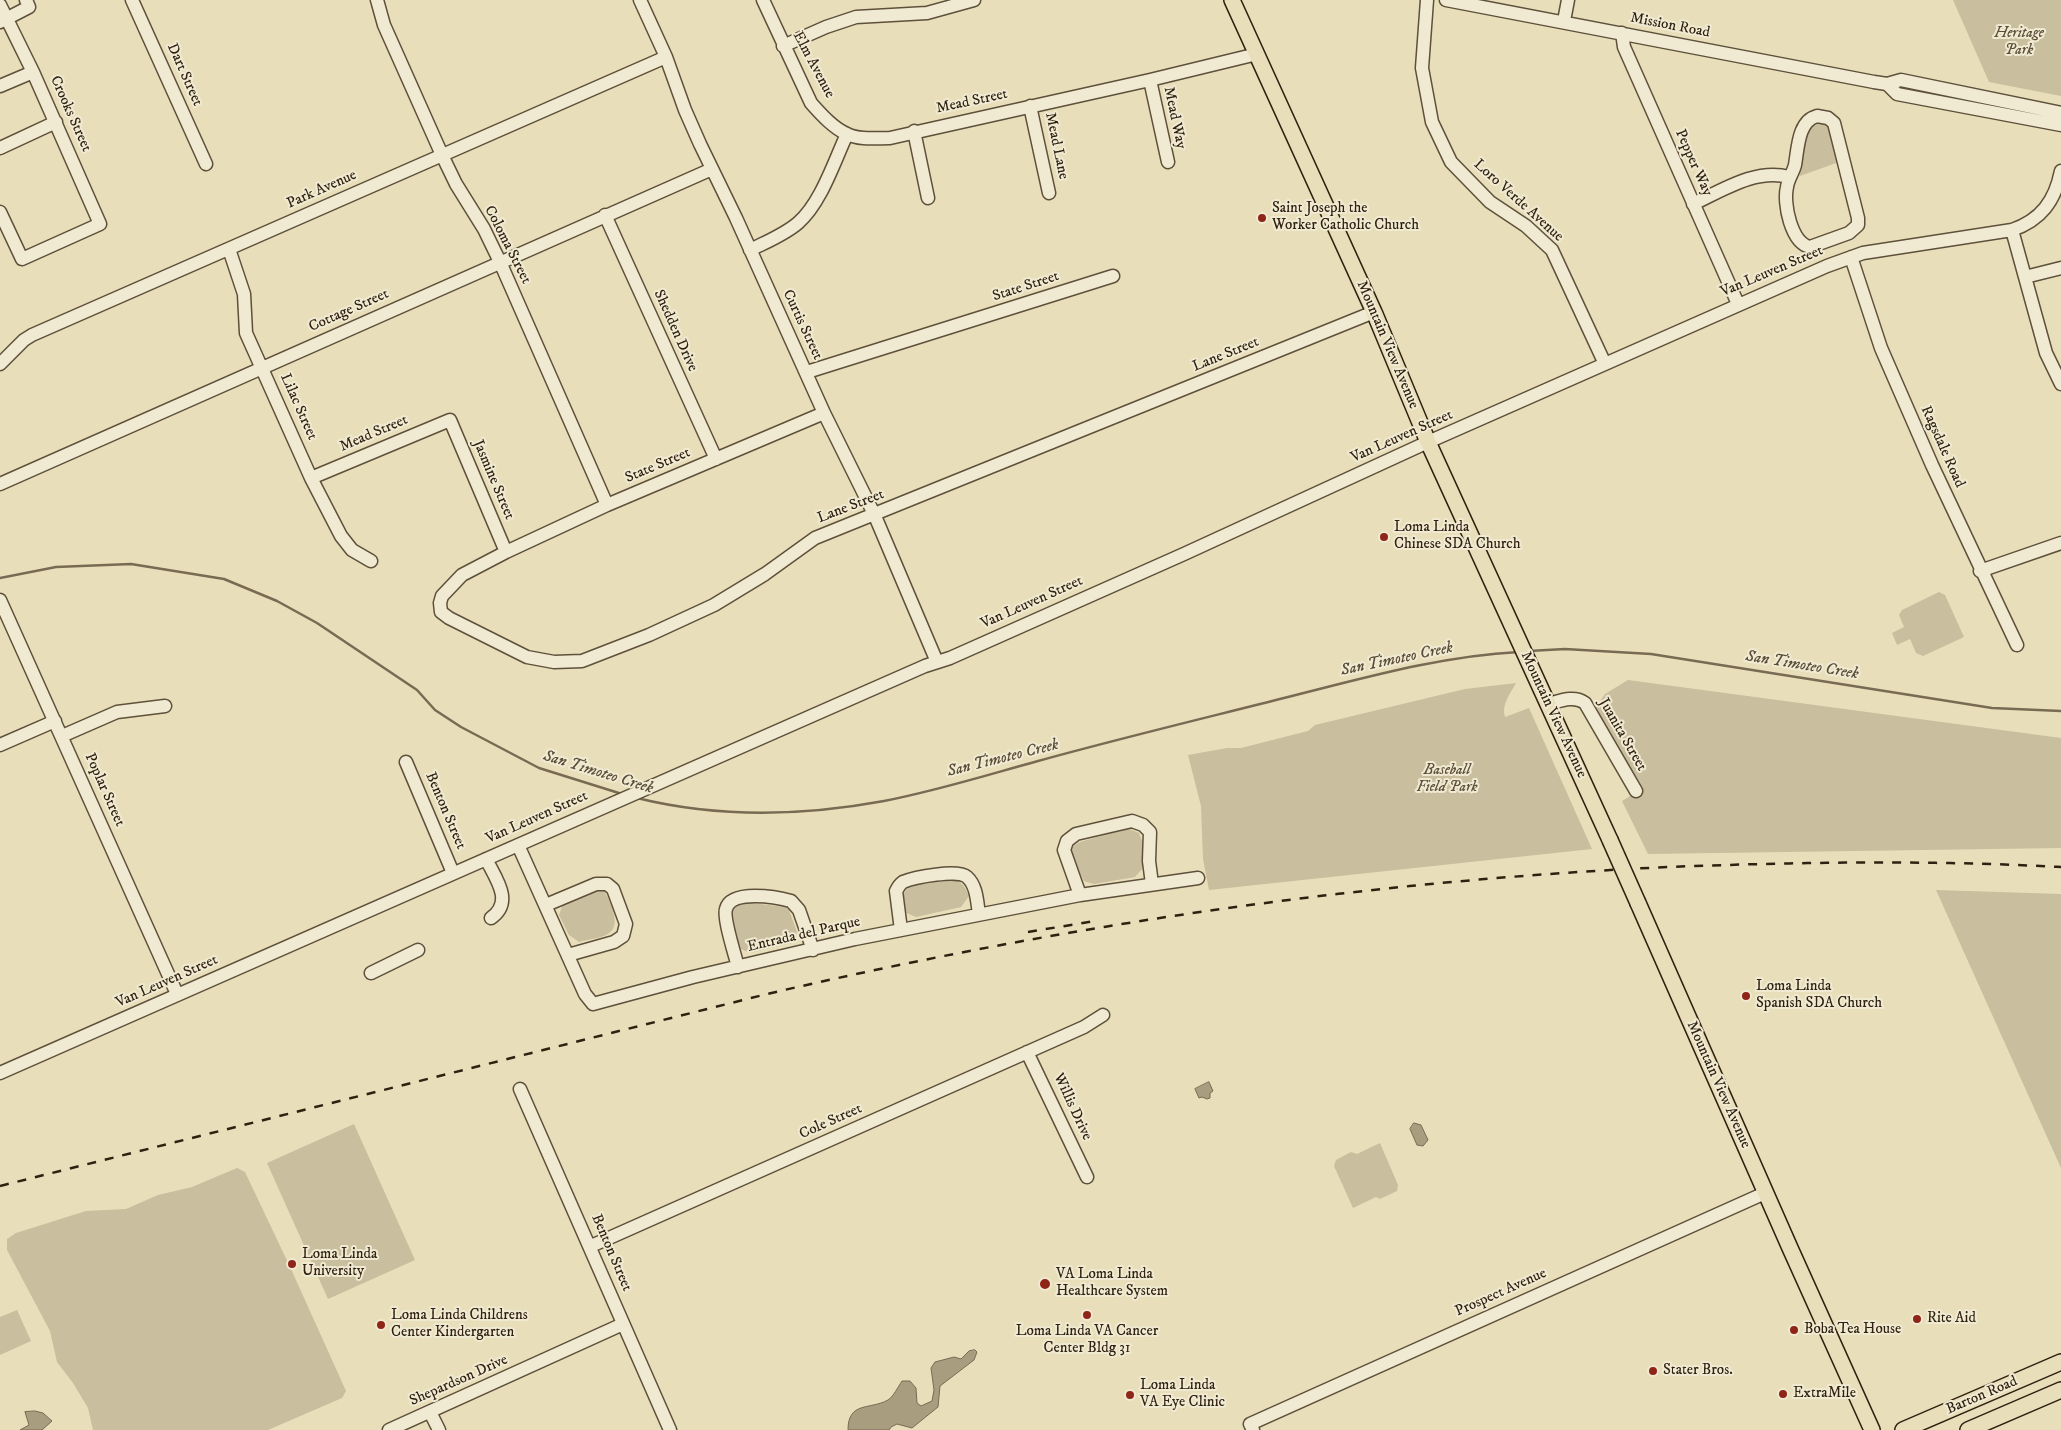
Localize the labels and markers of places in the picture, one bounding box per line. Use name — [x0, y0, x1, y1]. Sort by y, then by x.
place label: Saint Joseph the Worker Catholic Church — [1272, 200, 1419, 235]
marker: Saint Joseph the Worker Catholic Church — [1256, 212, 1268, 224]
place label: Loma Linda Chinese SDA Church — [1394, 519, 1521, 554]
marker: Loma Linda Chinese SDA Church — [1378, 531, 1390, 543]
place label: Loma Linda Spanish SDA Church — [1756, 978, 1882, 1013]
marker: Loma Linda Spanish SDA Church — [1740, 990, 1752, 1002]
place label: Loma Linda University — [302, 1246, 377, 1281]
marker: Loma Linda University — [286, 1258, 298, 1270]
place label: VA Loma Linda Healthcare System — [1056, 1266, 1168, 1301]
marker: VA Loma Linda Healthcare System — [1038, 1277, 1052, 1291]
place label: Loma Linda Childrens Center Kindergarten — [391, 1307, 528, 1342]
marker: Loma Linda VA Cancer Center Bldg 31 — [1081, 1309, 1093, 1321]
place label: Rite Aid — [1927, 1310, 1976, 1328]
marker: Rite Aid — [1911, 1313, 1923, 1325]
marker: Loma Linda Childrens Center Kindergarten — [375, 1319, 387, 1331]
place label: Boba Tea House — [1804, 1321, 1901, 1339]
place label: Loma Linda VA Cancer Center Bldg 31 — [1016, 1323, 1158, 1358]
marker: Boba Tea House — [1788, 1324, 1800, 1336]
place label: Stater Bros. — [1663, 1362, 1733, 1380]
marker: Stater Bros. — [1647, 1365, 1659, 1377]
place label: Loma Linda VA Eye Clinic — [1140, 1377, 1225, 1412]
place label: ExtraMile — [1793, 1385, 1856, 1403]
marker: ExtraMile — [1777, 1388, 1789, 1400]
marker: Loma Linda VA Eye Clinic — [1124, 1389, 1136, 1401]

